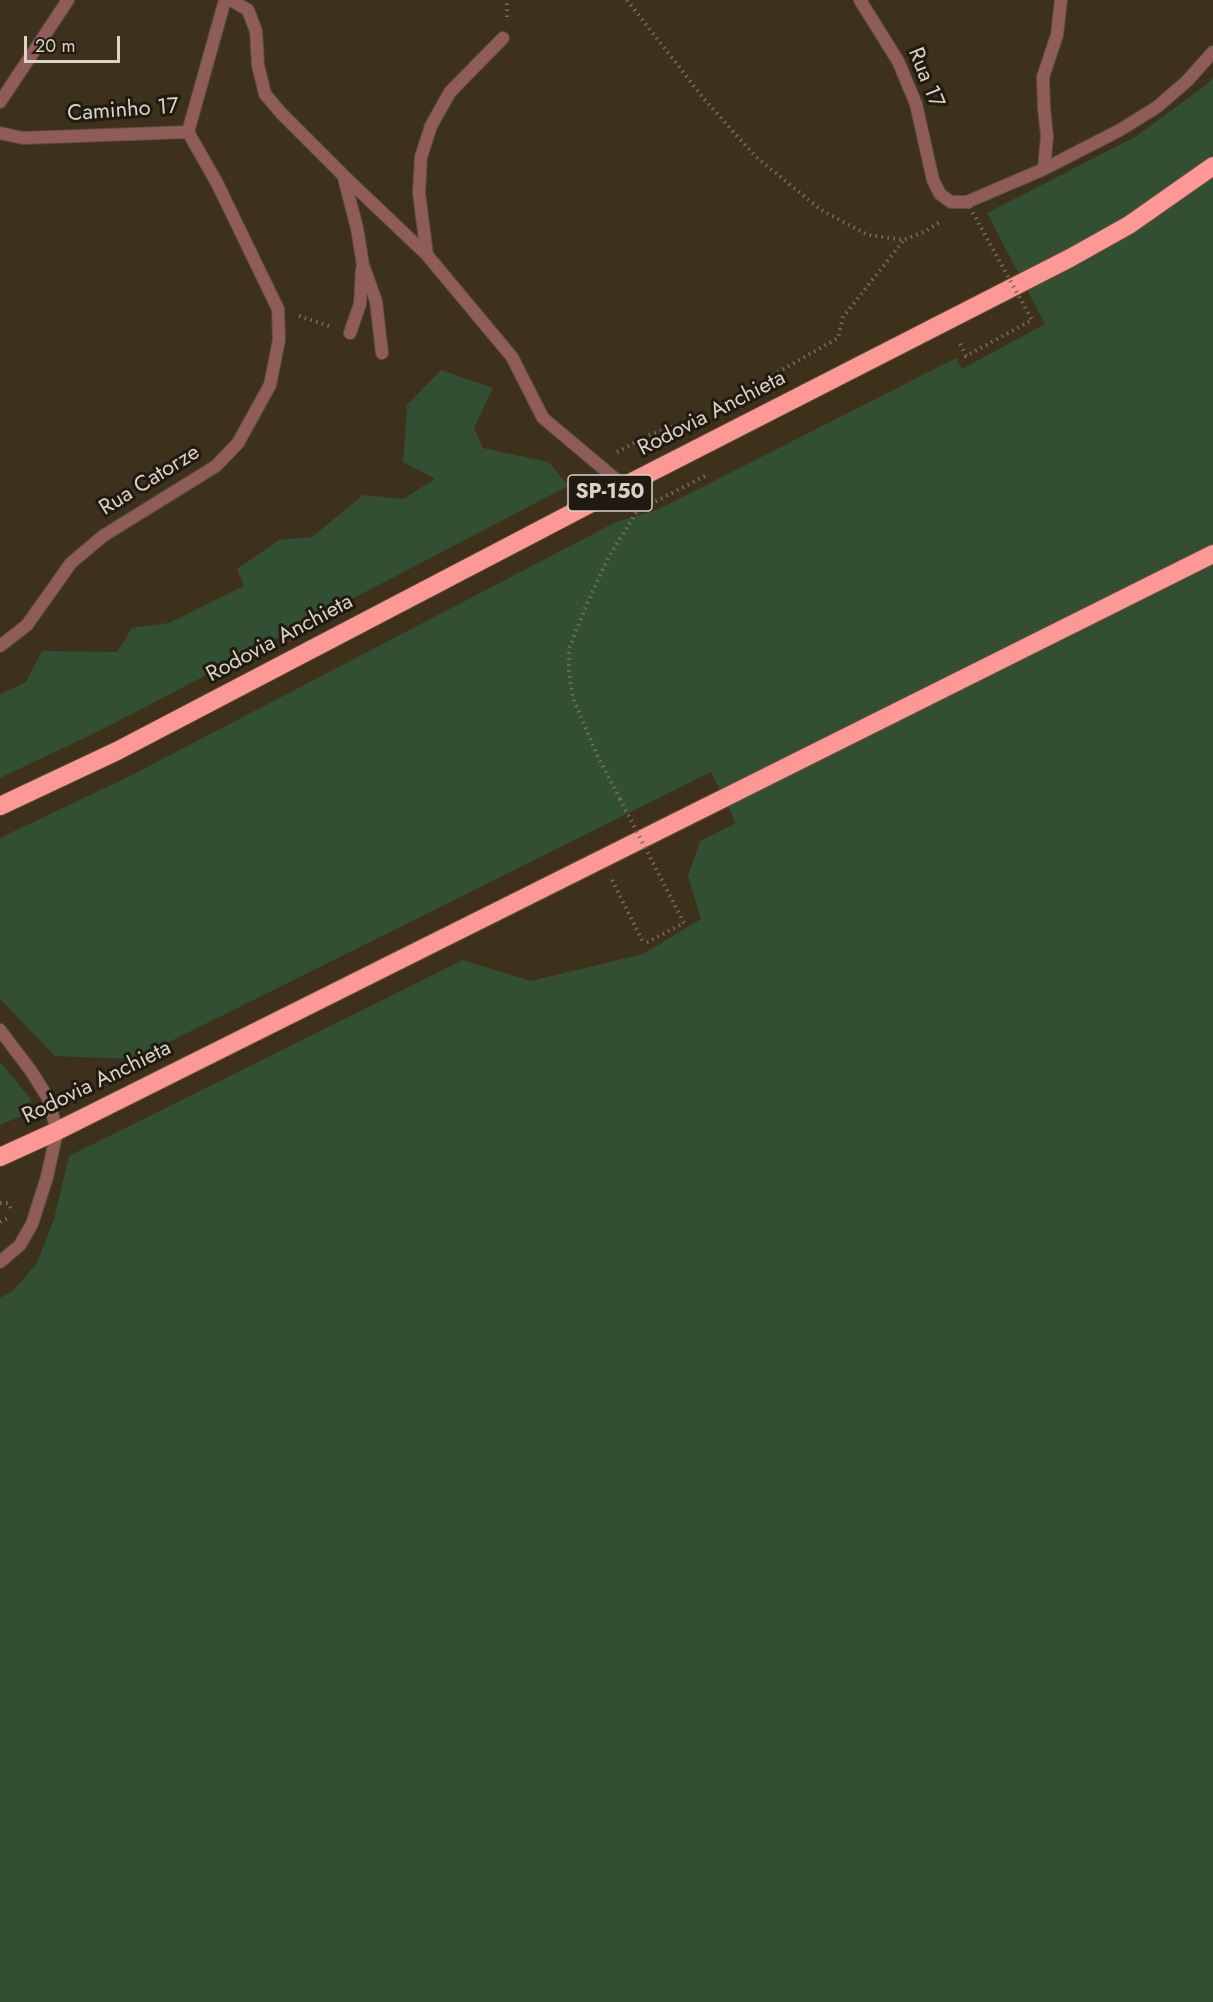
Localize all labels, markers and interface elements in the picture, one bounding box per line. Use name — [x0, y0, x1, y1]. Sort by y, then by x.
scale bar — [27, 24, 123, 62]
text: 20 m — [35, 33, 75, 59]
street label: Rua 17 — [901, 44, 949, 112]
street label: Caminho 17 — [66, 94, 180, 128]
street label: Rodovia Anchieta — [634, 365, 790, 463]
street label: Rua Catorze — [95, 440, 205, 522]
road number: SP-150 — [568, 475, 652, 511]
street label: Rodovia Anchieta — [202, 589, 358, 689]
street label: Rodovia Anchieta — [18, 1036, 176, 1130]

